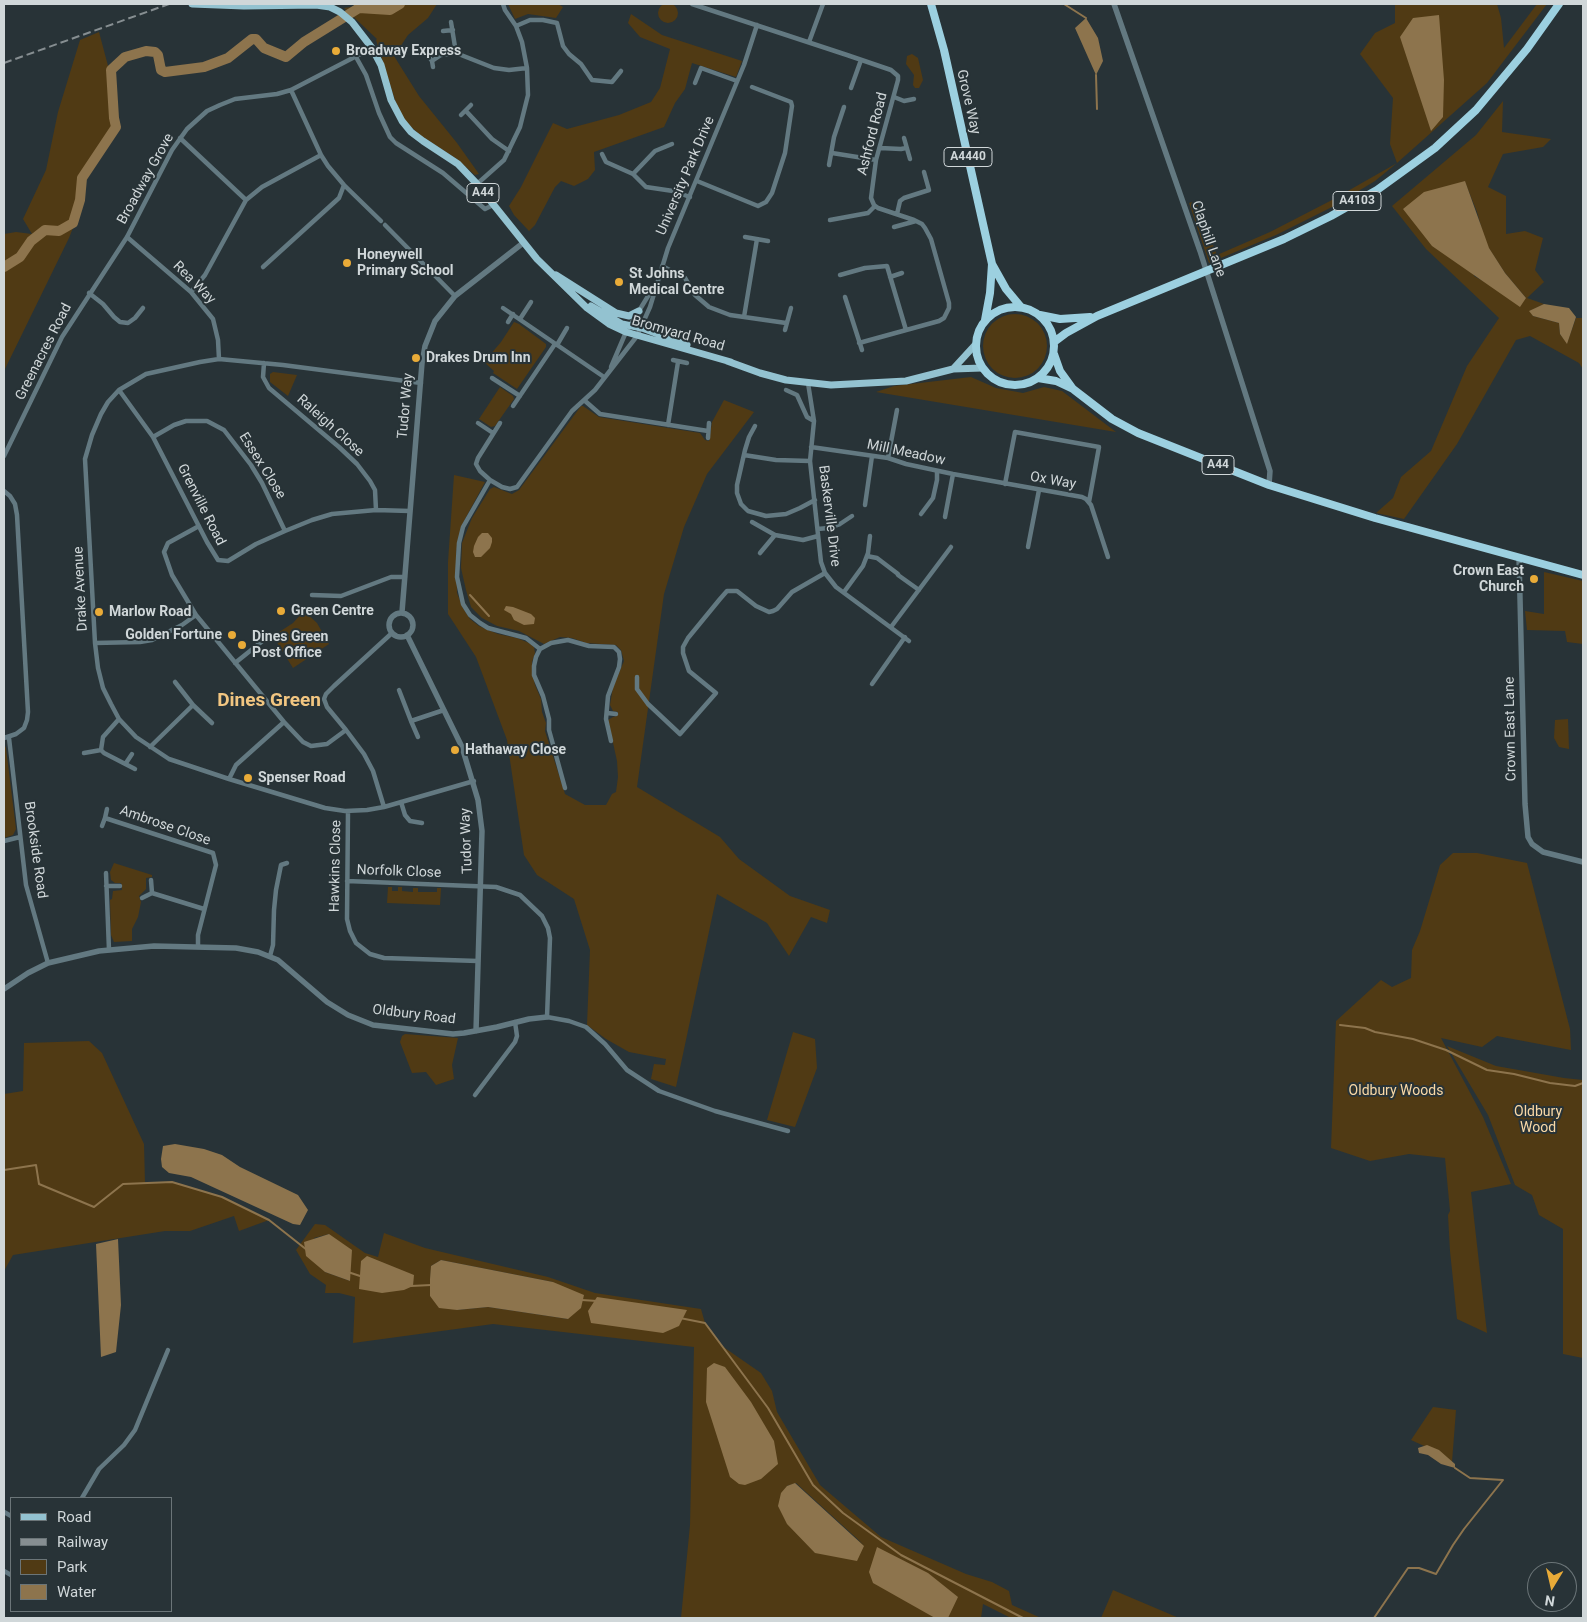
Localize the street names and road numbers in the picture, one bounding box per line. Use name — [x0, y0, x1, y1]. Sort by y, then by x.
street label: Grove Way — [952, 68, 984, 136]
street label: Ashford Road — [855, 91, 891, 177]
street label: University Park Drive — [653, 114, 719, 238]
street label: Broadway Grove — [114, 131, 178, 227]
road number: A4440 — [944, 148, 992, 166]
road number: A44 — [467, 184, 499, 202]
road number: A4103 — [1333, 192, 1381, 210]
street label: Claphill Lane — [1187, 199, 1229, 279]
street label: Rea Way — [169, 258, 219, 308]
street label: Greenacres Road — [12, 301, 76, 403]
street label: Bromyard Road — [630, 313, 726, 355]
street label: Tudor Way — [395, 372, 417, 440]
street label: Raleigh Close — [293, 391, 367, 461]
street label: Essex Close — [235, 430, 289, 502]
street label: Mill Meadow — [865, 437, 947, 469]
road number: A44 — [1202, 456, 1234, 474]
street label: Grenville Road — [173, 461, 229, 549]
street label: Baskerville Drive — [814, 464, 844, 568]
street label: Ox Way — [1029, 469, 1077, 493]
street label: Drake Avenue — [70, 546, 92, 632]
street label: Crown East Lane — [1502, 677, 1520, 781]
street label: Brookside Road — [20, 800, 50, 900]
street label: Ambrose Close — [117, 803, 213, 849]
street label: Tudor Way — [457, 808, 477, 874]
street label: Hawkins Close — [327, 820, 345, 912]
street label: Norfolk Close — [356, 862, 442, 882]
street label: Oldbury Road — [371, 1002, 457, 1028]

